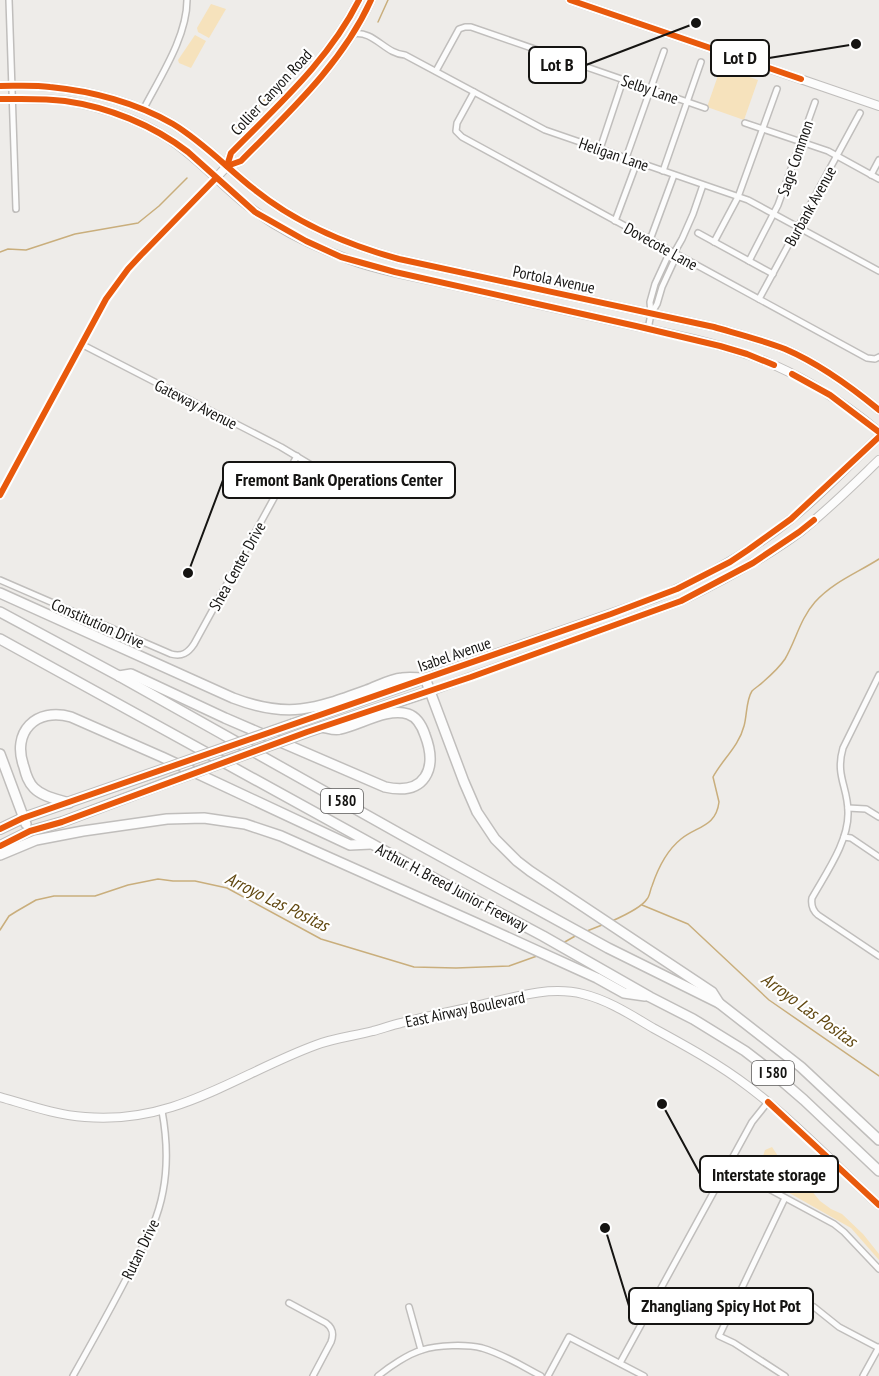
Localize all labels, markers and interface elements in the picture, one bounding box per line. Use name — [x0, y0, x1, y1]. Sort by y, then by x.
callout: Lot D — [711, 40, 769, 76]
street label: Collier Canyon Road — [226, 45, 316, 139]
text: Lot D — [723, 46, 757, 69]
callout: Lot B — [529, 47, 586, 83]
text: Lot B — [541, 53, 574, 76]
street label: Selby Lane — [619, 70, 681, 108]
street label: Sage Common — [773, 118, 817, 198]
street label: Heligan Lane — [576, 133, 652, 175]
street label: Burbank Avenue — [780, 162, 840, 250]
street label: Dovecote Lane — [621, 218, 701, 274]
street label: Portola Avenue — [511, 261, 597, 297]
street label: Gateway Avenue — [151, 375, 241, 433]
callout: Fremont Bank Operations Center — [223, 462, 455, 498]
text: Fremont Bank Operations Center — [235, 468, 443, 491]
street label: Shea Center Drive — [204, 518, 270, 614]
street label: Constitution Drive — [48, 594, 148, 652]
street label: Isabel Avenue — [415, 632, 493, 676]
road number: I 580 — [321, 789, 363, 813]
street label: Arthur H. Breed Junior Freeway — [373, 838, 531, 936]
water label: Arroyo Las Positas — [222, 867, 334, 937]
water label: Arroyo Las Positas — [757, 967, 863, 1053]
street label: East Airway Boulevard — [403, 987, 527, 1031]
road number: I 580 — [752, 1061, 794, 1085]
callout: Interstate storage — [700, 1156, 838, 1192]
text: Interstate storage — [712, 1163, 826, 1186]
street label: Rutan Drive — [117, 1215, 163, 1283]
callout: Zhangliang Spicy Hot Pot — [629, 1288, 813, 1324]
text: Zhangliang Spicy Hot Pot — [641, 1294, 801, 1317]

